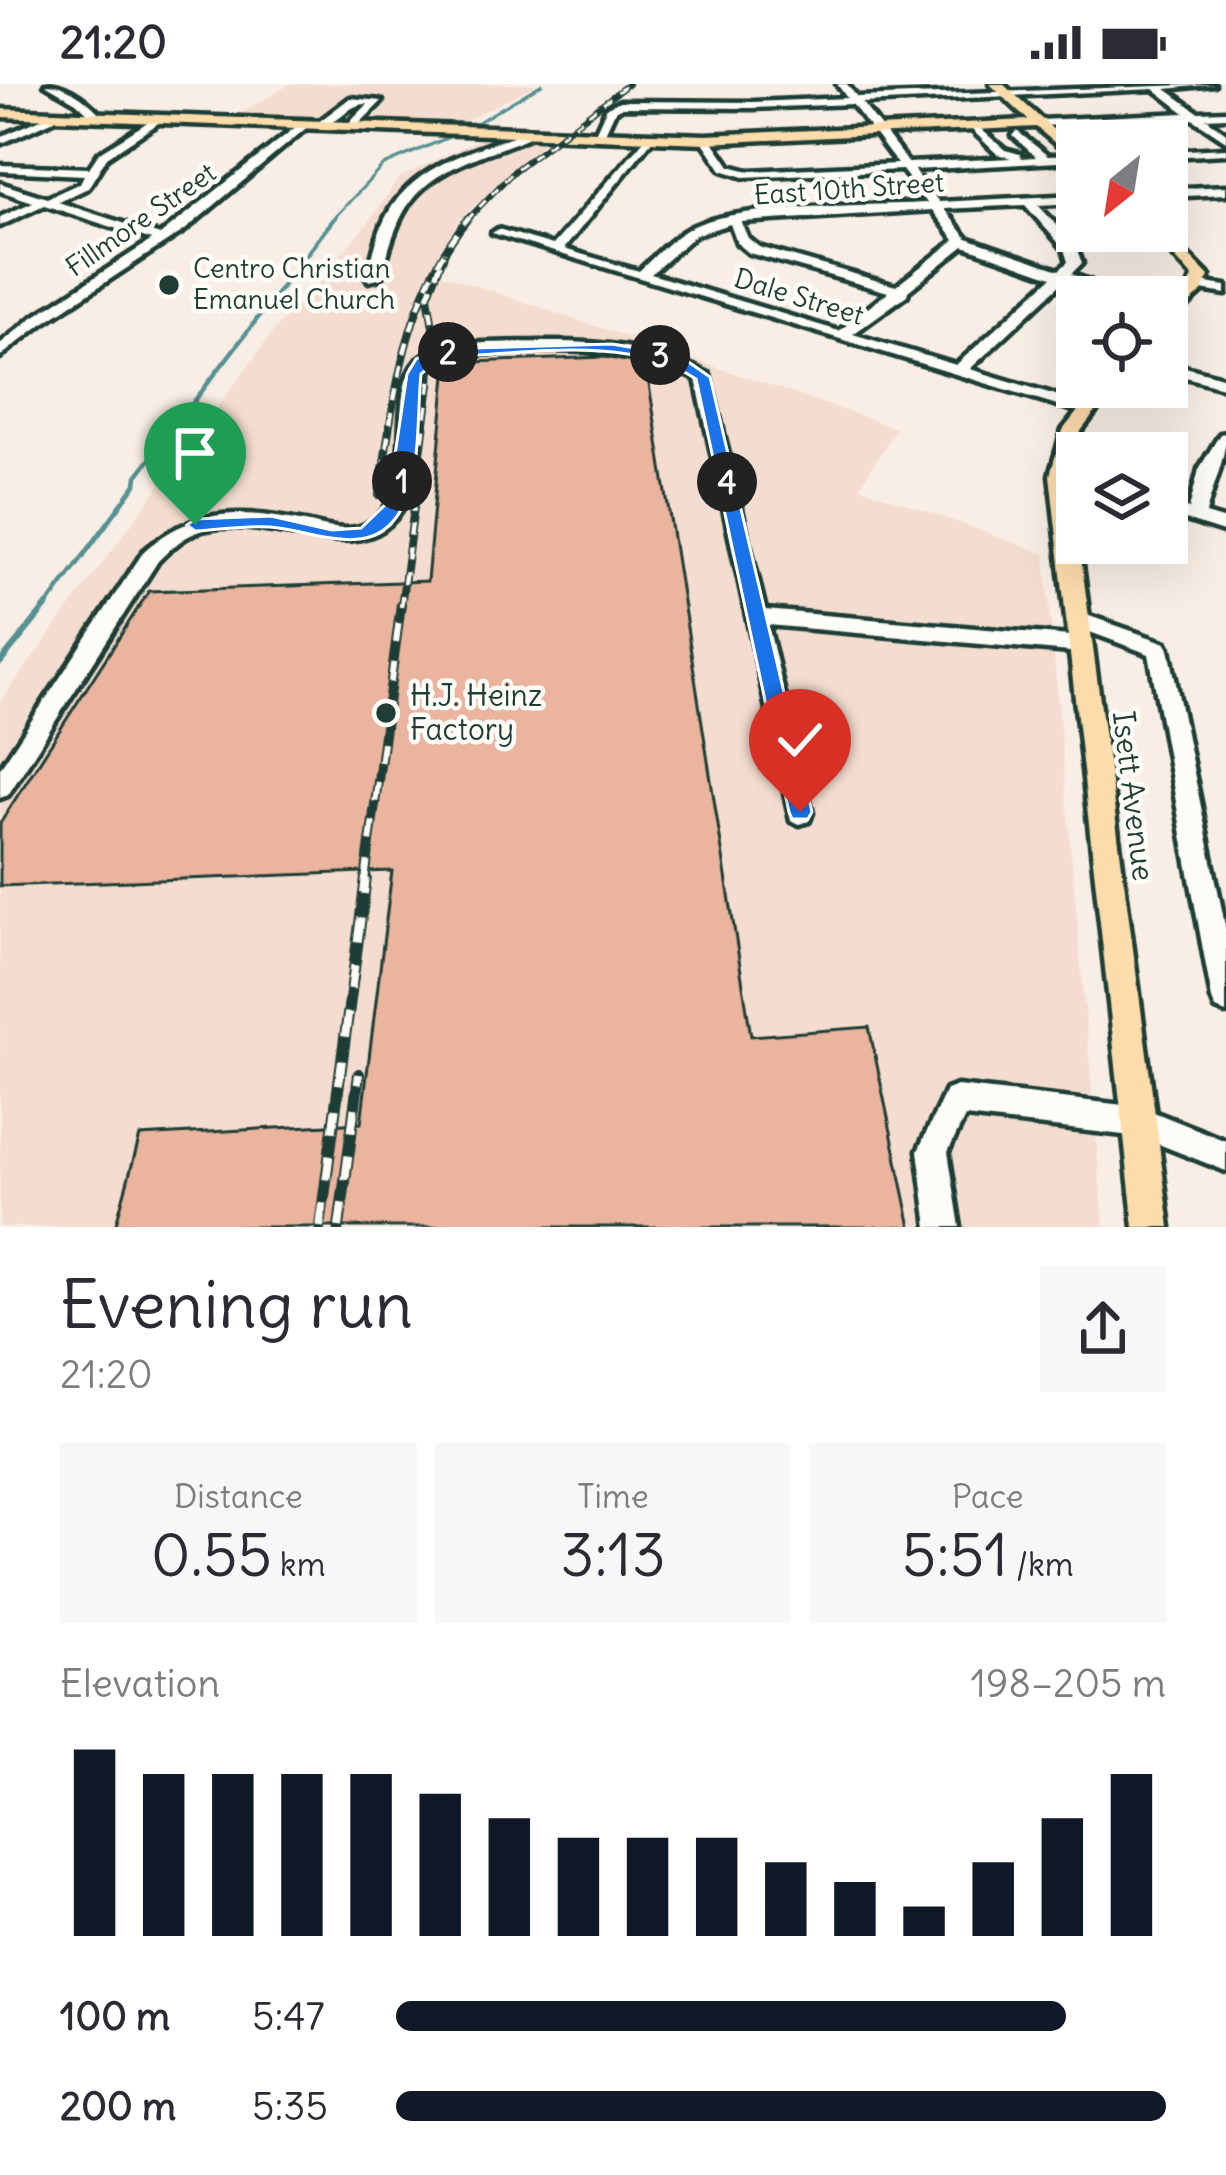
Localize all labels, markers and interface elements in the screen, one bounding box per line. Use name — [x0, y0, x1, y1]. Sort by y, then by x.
text: 21:20 — [60, 14, 167, 70]
north arrow — [1056, 120, 1188, 252]
map controls — [1056, 120, 1188, 564]
street label: Fillmore Street — [59, 155, 222, 283]
street label: East 10th Street — [753, 164, 945, 212]
place label: Centro Christian Emanuel Church — [193, 251, 395, 316]
street label: Dale Street — [730, 260, 868, 332]
marker: Centro Christian Emanuel Church — [156, 272, 182, 298]
button: locate — [1056, 276, 1188, 408]
pin: 2 — [418, 322, 478, 382]
pin: 3 — [630, 325, 690, 385]
text: 2 — [439, 331, 457, 373]
text: 3 — [651, 334, 669, 376]
pin — [144, 402, 246, 525]
icon: arrive — [162, 420, 228, 486]
button: layers — [1056, 432, 1188, 564]
pin: 1 — [372, 451, 432, 511]
pin: 4 — [697, 452, 757, 512]
text: 1 — [395, 460, 409, 502]
text: 4 — [717, 461, 737, 503]
place label: H.J. Heinz Factory — [410, 676, 542, 748]
pin — [749, 689, 851, 812]
marker: H.J. Heinz Factory — [373, 700, 399, 726]
icon: check — [767, 707, 833, 773]
street label: Isett Avenue — [1105, 709, 1163, 883]
text: Evening run — [60, 1263, 413, 1346]
button: share — [1040, 1266, 1166, 1392]
text: 21:20 — [60, 1350, 153, 1399]
text: Distance — [174, 1475, 303, 1517]
text: Time — [577, 1475, 649, 1517]
text: Pace — [952, 1475, 1024, 1517]
text: 0.55 — [151, 1517, 272, 1592]
text: 3:13 — [560, 1517, 666, 1592]
text: 5:51 — [902, 1517, 1008, 1592]
text: km — [272, 1543, 326, 1585]
text: /km — [1008, 1543, 1074, 1585]
text: Elevation — [60, 1659, 220, 1708]
text: 198–205 m — [971, 1659, 1166, 1708]
text: 100 m — [60, 1992, 170, 2041]
text: 5:47 — [252, 1992, 325, 2041]
text: 200 m — [60, 2082, 176, 2131]
text: 5:35 — [252, 2082, 328, 2131]

